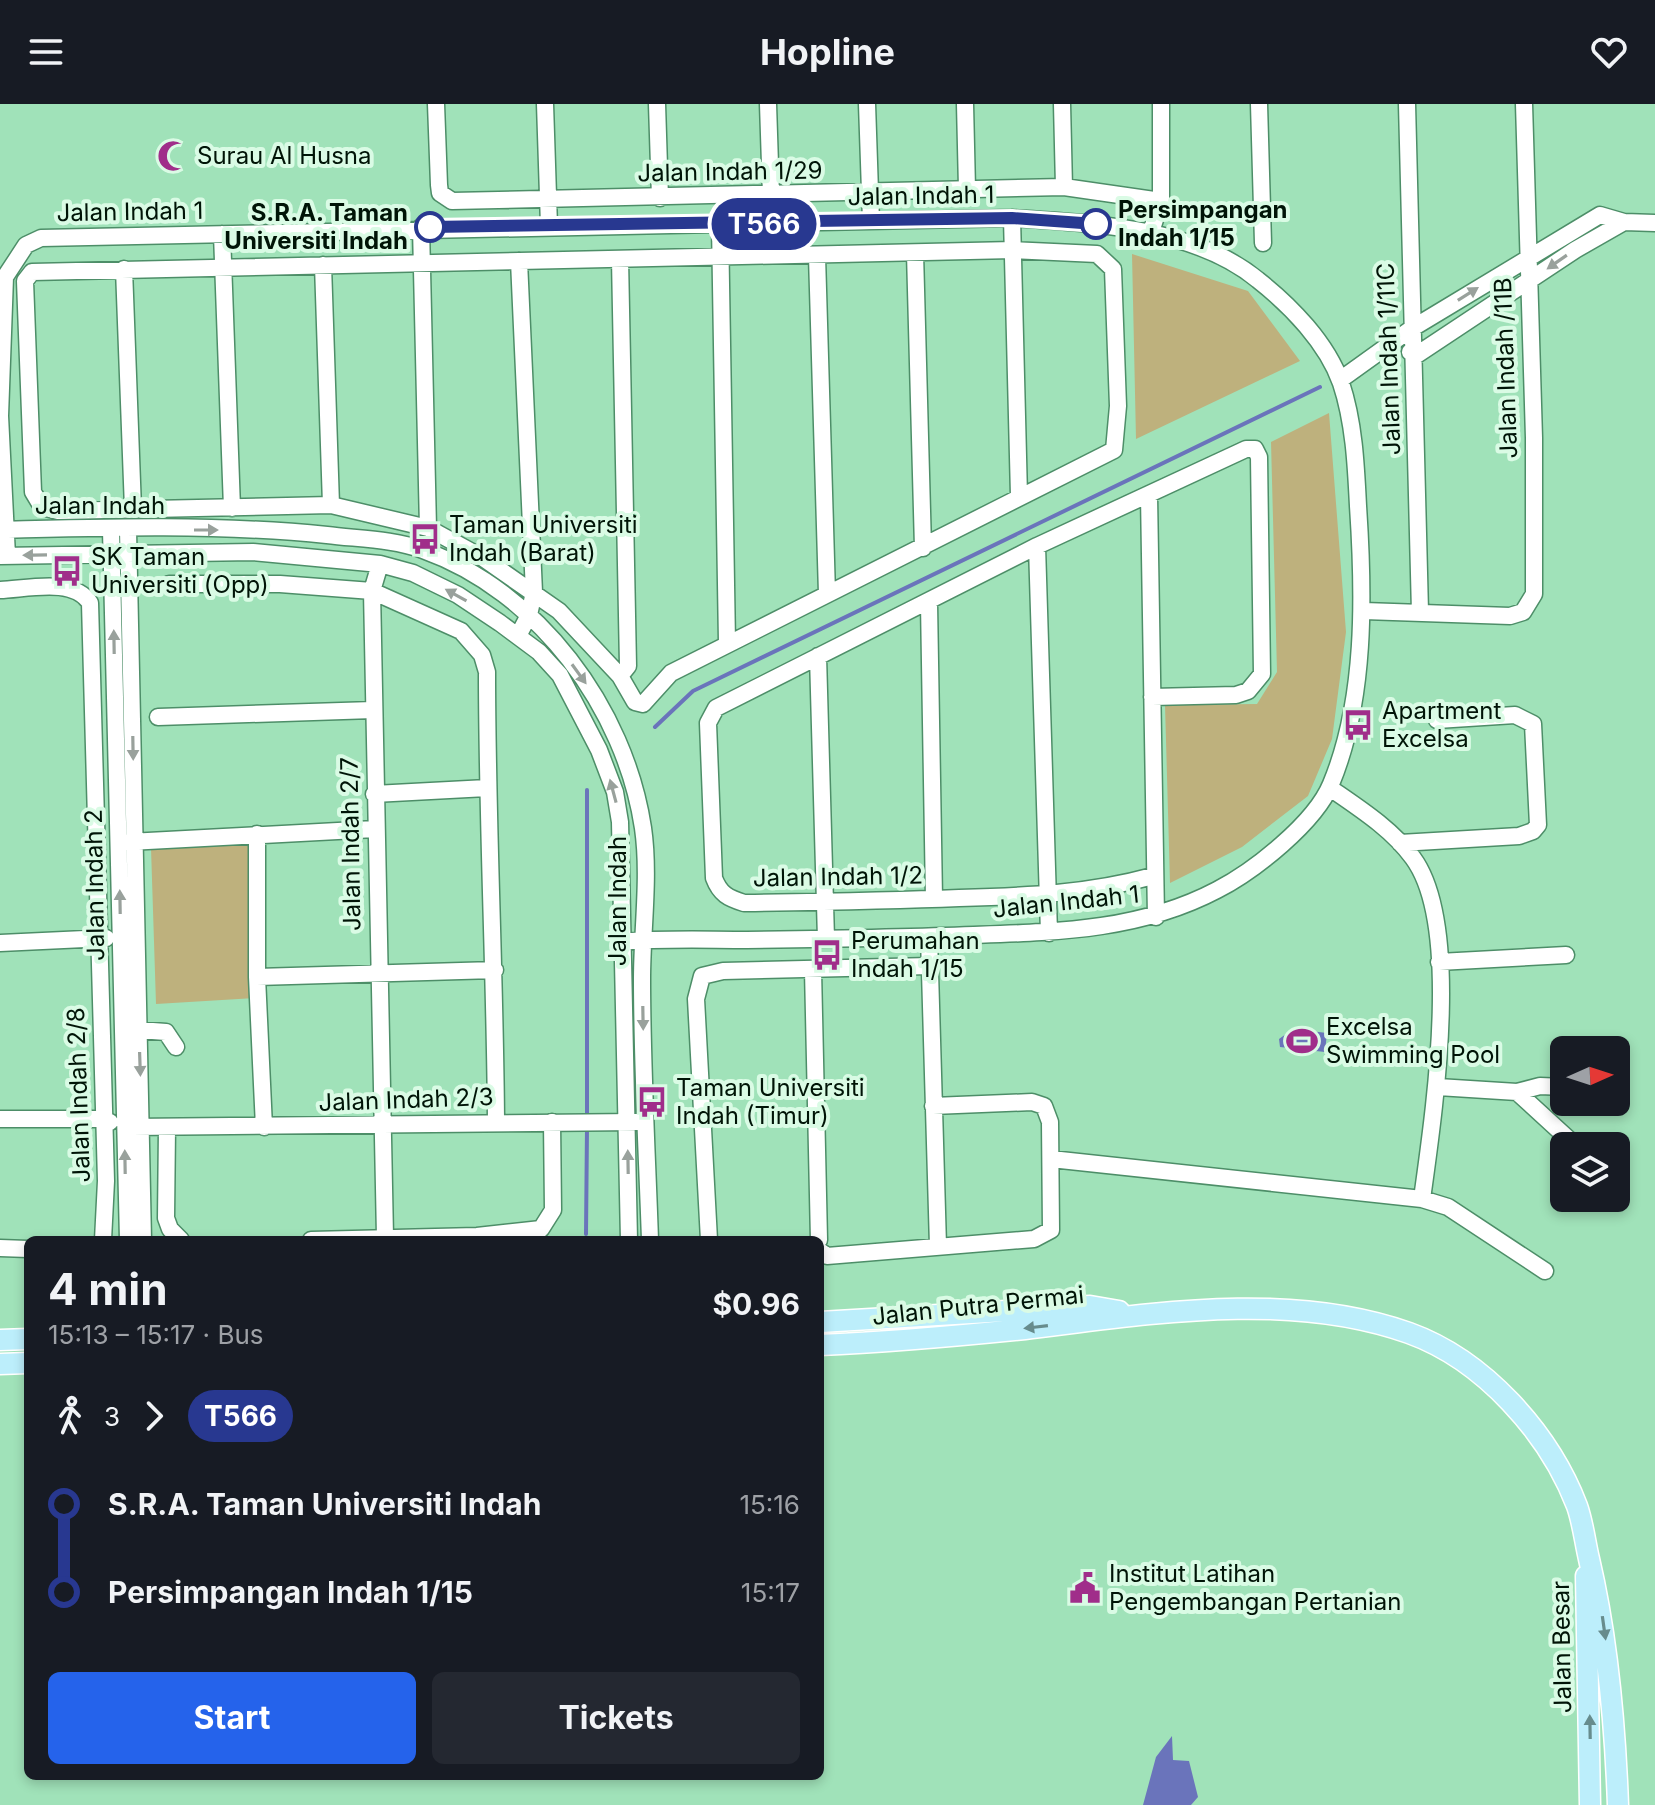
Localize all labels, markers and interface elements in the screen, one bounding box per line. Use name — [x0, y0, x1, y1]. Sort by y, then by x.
icon: menu — [24, 30, 68, 74]
text: Hopline — [760, 30, 895, 74]
icon: heart — [1587, 30, 1631, 74]
mosque icon: Surau Al Husna — [156, 139, 190, 173]
place label: Surau Al Husna — [197, 141, 372, 170]
street label: Jalan Indah 1/29 — [637, 155, 823, 188]
street label: Jalan Indah 1 — [847, 180, 995, 211]
place label: Persimpangan Indah 1/15 — [1118, 195, 1288, 252]
street label: Jalan Indah 1 — [56, 196, 204, 227]
place label: S.R.A. Taman Universiti Indah — [224, 198, 408, 255]
line badge: T566 — [708, 198, 820, 250]
text: T566 — [728, 207, 800, 241]
marker: Persimpangan Indah 1/15 — [1081, 209, 1111, 239]
marker: S.R.A. Taman Universiti Indah — [415, 212, 445, 242]
one-way arrow — [1547, 254, 1568, 269]
street label: Jalan Indah 1/11C — [1371, 262, 1406, 456]
street label: Jalan Indah /11B — [1488, 277, 1523, 459]
one-way arrow — [1458, 286, 1479, 301]
street label: Jalan Indah — [35, 491, 165, 520]
place label: Taman Universiti Indah (Barat) — [449, 510, 638, 567]
bus stop icon: Taman Universiti Indah (Barat) — [408, 522, 442, 556]
one-way arrow — [194, 524, 219, 536]
place label: SK Taman Universiti (Opp) — [91, 542, 269, 599]
one-way arrow — [22, 549, 47, 561]
bus stop icon: SK Taman Universiti (Opp) — [50, 554, 84, 588]
one-way arrow — [445, 588, 467, 602]
one-way arrow — [108, 629, 120, 654]
one-way arrow — [571, 664, 587, 685]
place label: Apartment Excelsa — [1382, 696, 1501, 753]
bus stop icon: Apartment Excelsa — [1341, 708, 1375, 742]
one-way arrow — [126, 736, 139, 761]
street label: Jalan Indah 2/7 — [334, 757, 367, 931]
one-way arrow — [607, 778, 619, 803]
street label: Jalan Indah 2 — [79, 809, 110, 961]
street label: Jalan Indah — [603, 836, 632, 966]
street label: Jalan Indah 1/2 — [753, 861, 923, 892]
street label: Jalan Indah 1 — [991, 879, 1141, 924]
one-way arrow — [113, 889, 126, 914]
place label: Perumahan Indah 1/15 — [851, 926, 980, 983]
bus stop icon: Perumahan Indah 1/15 — [810, 938, 844, 972]
one-way arrow — [637, 1006, 649, 1031]
street label: Jalan Indah 2/8 — [61, 1007, 96, 1183]
place label: Excelsa Swimming Pool — [1326, 1012, 1500, 1069]
sports icon: Excelsa Swimming Pool — [1285, 1024, 1319, 1058]
north arrow — [1550, 1036, 1630, 1116]
map controls — [1550, 1036, 1630, 1212]
one-way arrow — [133, 1052, 146, 1077]
place label: Taman Universiti Indah (Timur) — [676, 1073, 865, 1130]
street label: Jalan Indah 2/3 — [318, 1082, 494, 1117]
bus stop icon: Taman Universiti Indah (Timur) — [635, 1085, 669, 1119]
button: layers — [1550, 1132, 1630, 1212]
one-way arrow — [119, 1149, 132, 1174]
one-way arrow — [621, 1149, 634, 1174]
text: 4 min — [48, 1262, 168, 1316]
street label: Jalan Putra Permai — [871, 1280, 1085, 1331]
text: $0.96 — [712, 1286, 800, 1322]
text: 15:13 – 15:17 · Bus — [48, 1319, 264, 1350]
one-way arrow — [1024, 1321, 1049, 1334]
icon: walk — [48, 1394, 92, 1438]
icon: forward — [132, 1394, 176, 1438]
text: T566 — [204, 1399, 277, 1433]
text: 3 — [104, 1401, 120, 1432]
text: S.R.A. Taman Universiti Indah — [108, 1486, 541, 1522]
text: 15:16 — [739, 1489, 800, 1520]
place label: Institut Latihan Pengembangan Pertanian — [1109, 1559, 1402, 1616]
public building icon: Institut Latihan Pengembangan Pertanian — [1068, 1571, 1102, 1605]
text: Persimpangan Indah 1/15 — [108, 1574, 473, 1610]
text: 15:17 — [741, 1577, 800, 1608]
street label: Jalan Besar — [1546, 1581, 1577, 1713]
one-way arrow — [1598, 1616, 1611, 1641]
button: Start — [48, 1672, 416, 1764]
button: Tickets — [432, 1672, 800, 1764]
one-way arrow — [1584, 1714, 1596, 1739]

